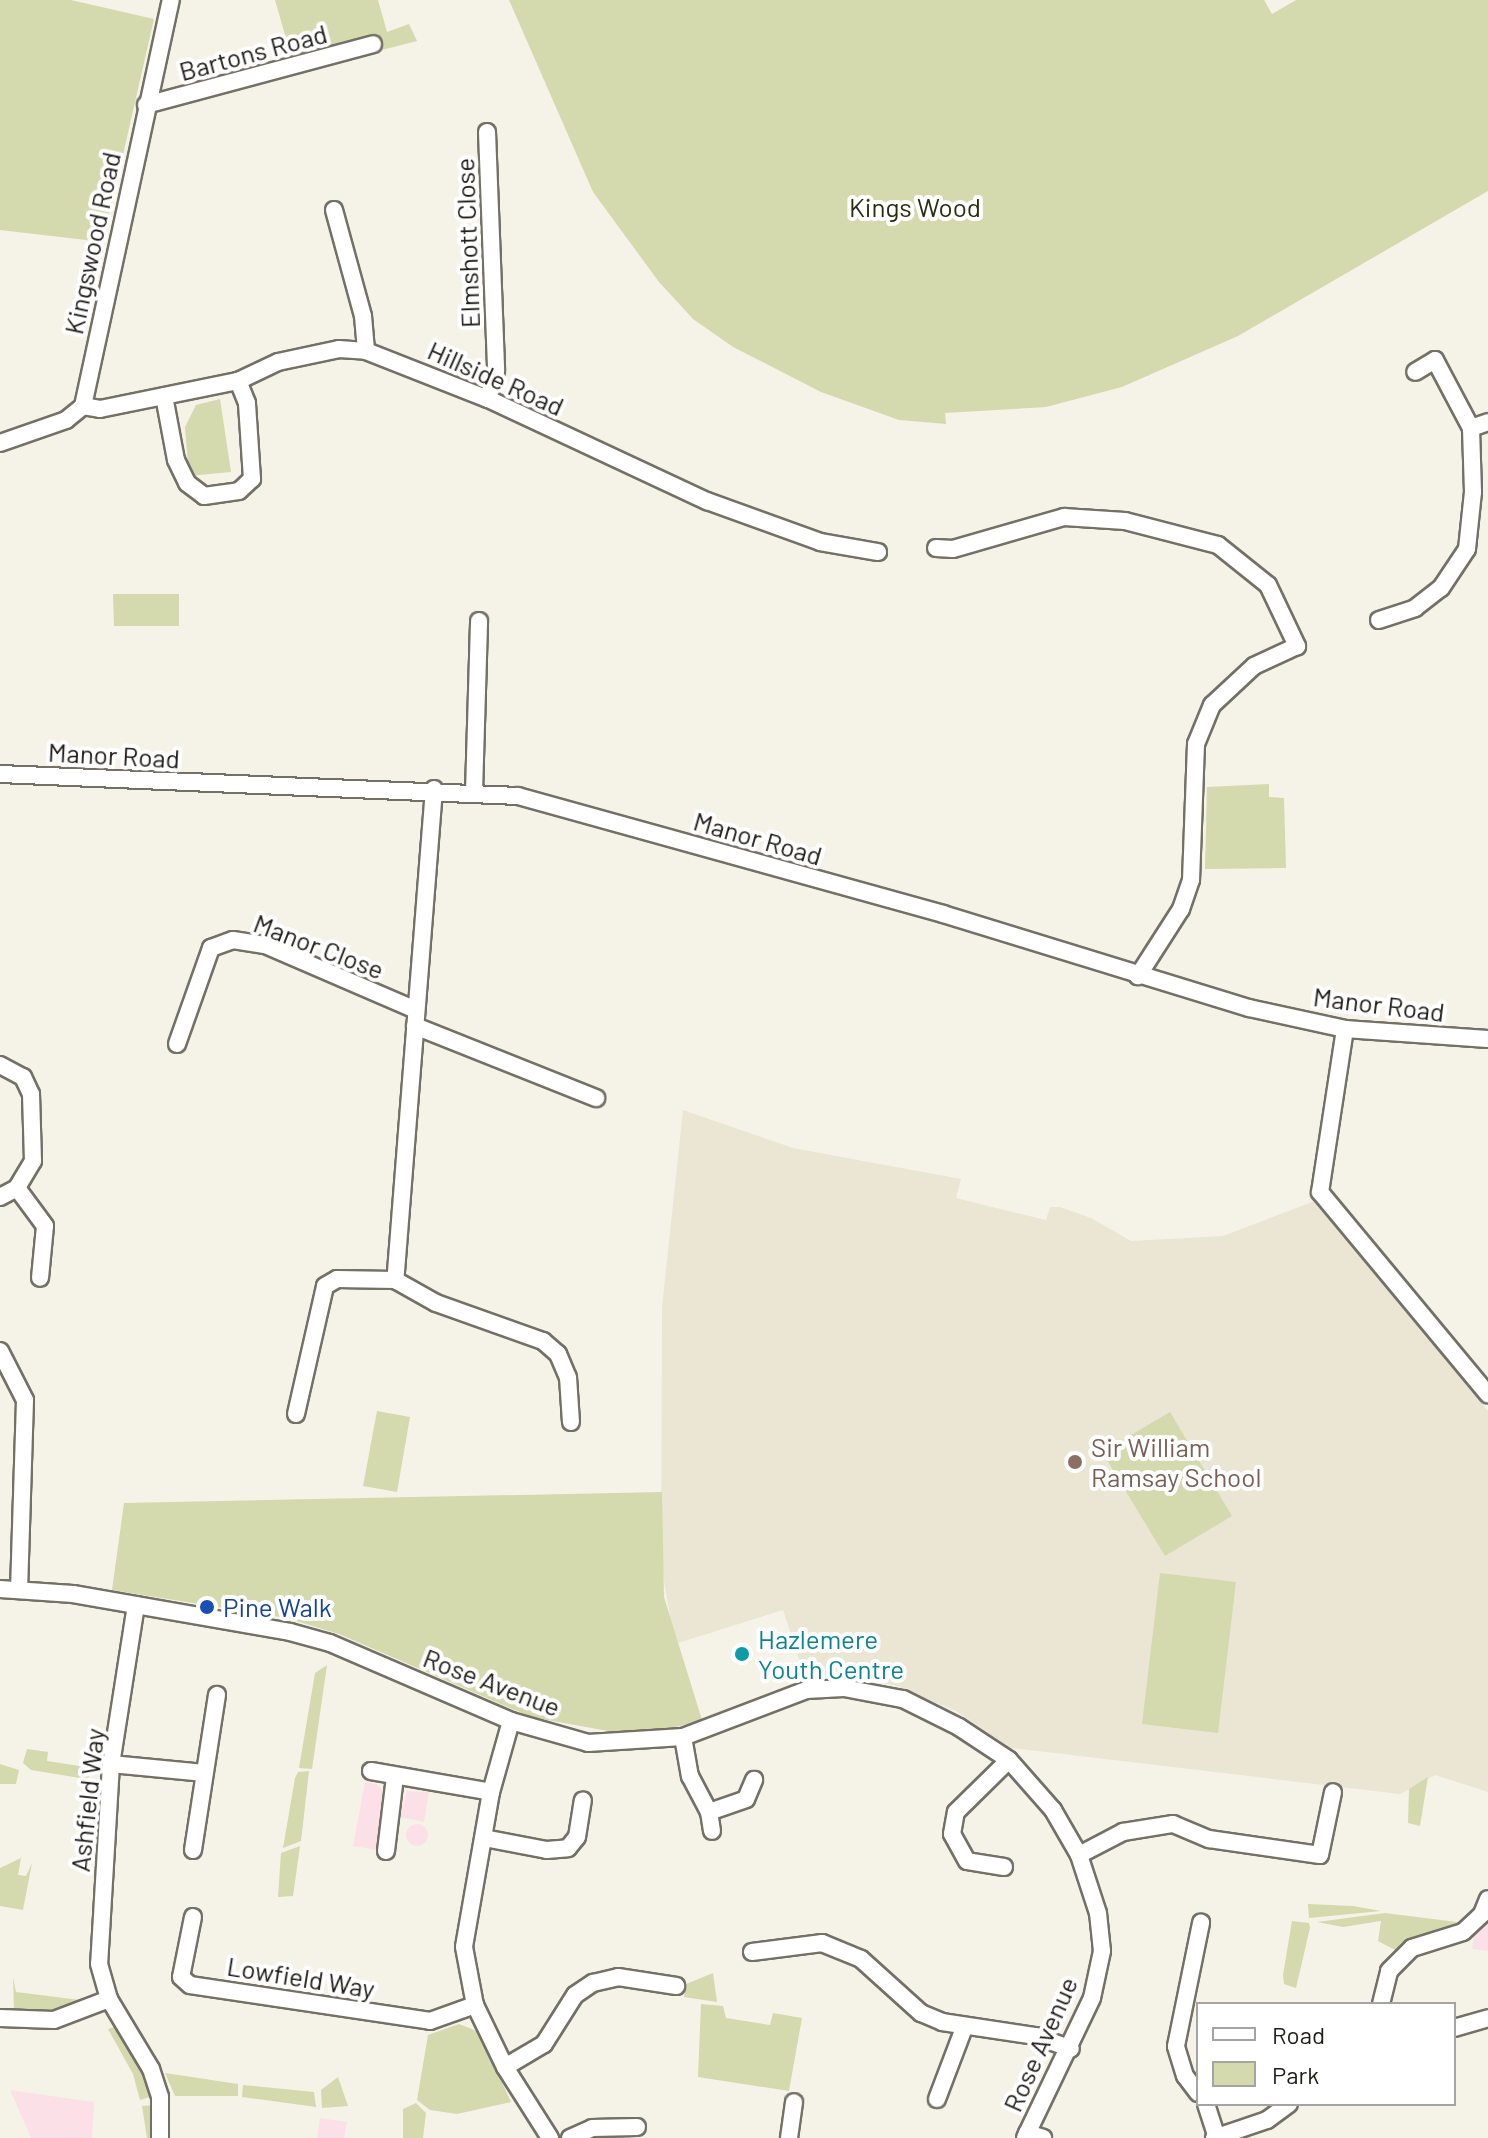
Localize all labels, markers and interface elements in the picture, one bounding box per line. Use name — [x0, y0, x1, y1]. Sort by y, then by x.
street label: Bartons Road — [176, 17, 330, 87]
street label: Kingswood Road — [57, 149, 127, 337]
street label: Elmshott Close — [448, 158, 486, 328]
park label: Kings Wood — [849, 191, 981, 223]
street label: Hillside Road — [423, 334, 569, 422]
street label: Manor Road — [47, 736, 181, 774]
street label: Manor Road — [690, 805, 826, 871]
street label: Manor Close — [250, 907, 388, 985]
street label: Manor Road — [1312, 980, 1446, 1028]
place label: Sir William Ramsay School — [1091, 1431, 1261, 1492]
marker: Sir William Ramsay School — [1066, 1453, 1084, 1471]
place label: Pine Walk — [223, 1591, 332, 1623]
marker: Pine Walk — [198, 1598, 216, 1616]
place label: Hazlemere Youth Centre — [758, 1623, 904, 1684]
street label: Rose Avenue — [419, 1642, 565, 1722]
marker: Hazlemere Youth Centre — [733, 1645, 751, 1663]
street label: Ashfield Way — [64, 1727, 110, 1873]
street label: Lowfield Way — [225, 1950, 377, 2004]
street label: Rose Avenue — [996, 1972, 1084, 2116]
legend — [1196, 2002, 1456, 2106]
text: Road — [1272, 2020, 1325, 2049]
text: Park — [1272, 2060, 1319, 2089]

